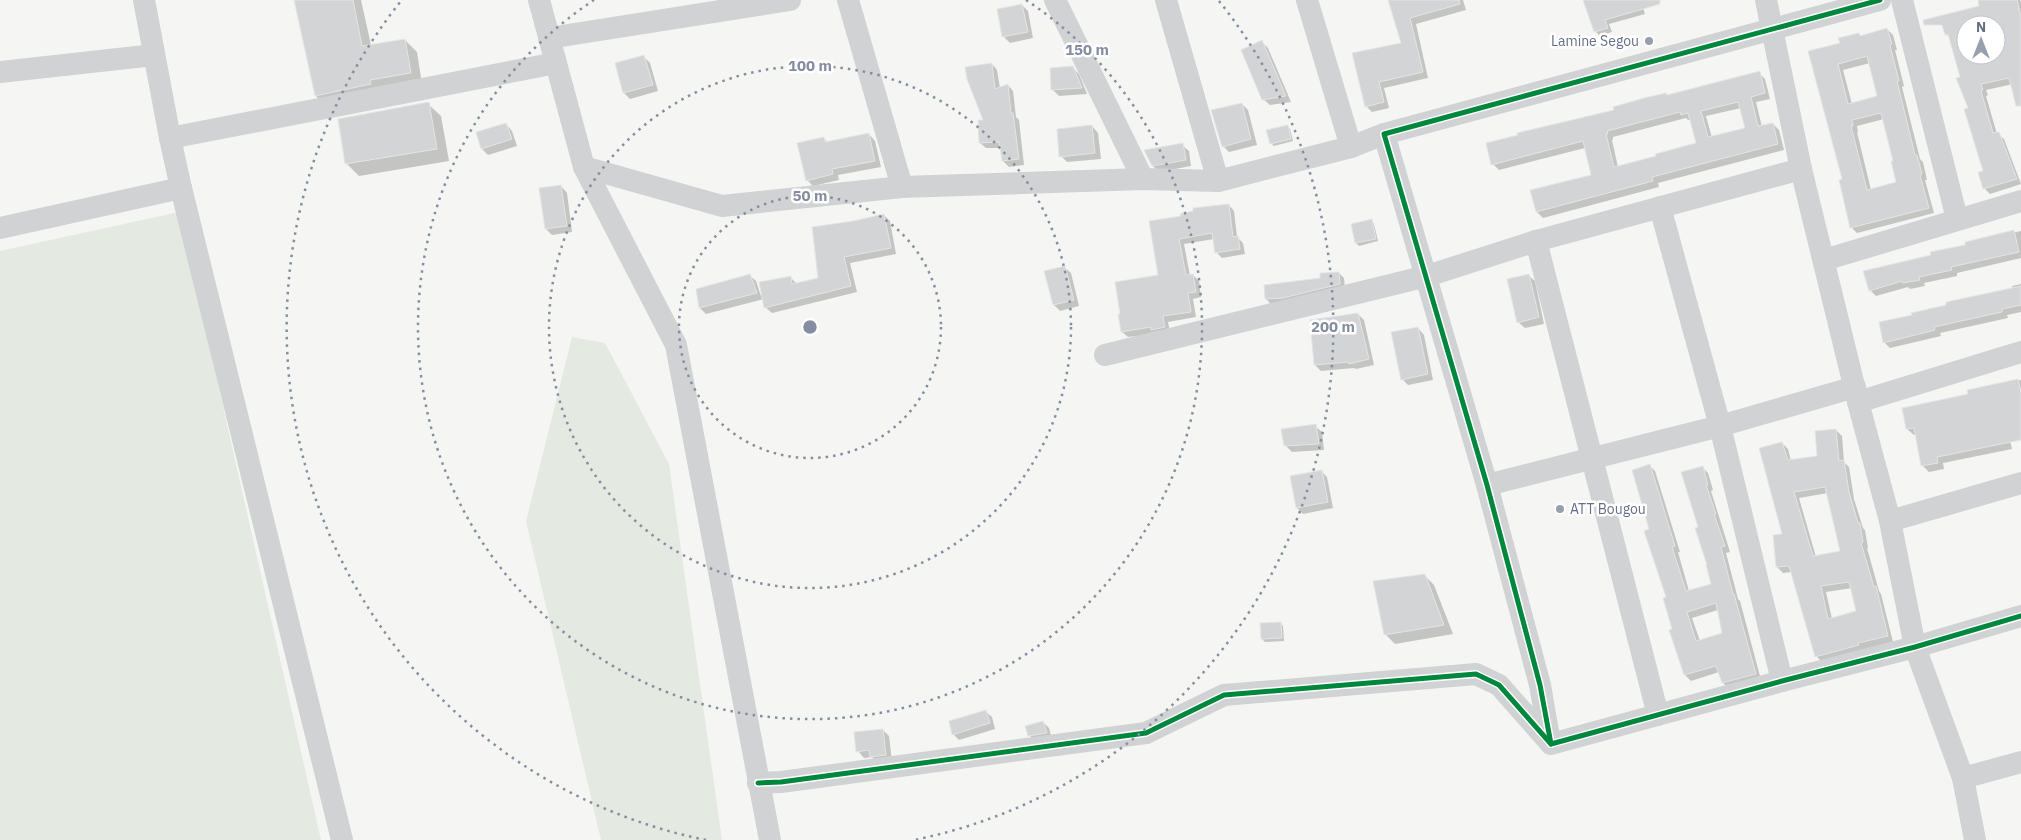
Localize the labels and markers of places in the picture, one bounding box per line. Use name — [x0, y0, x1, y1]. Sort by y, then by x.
place label: Lamine Segou — [1551, 32, 1639, 50]
marker: Lamine Segou — [1643, 35, 1655, 47]
centre of rings — [801, 318, 819, 336]
place label: ATT Bougou — [1570, 500, 1646, 518]
marker: ATT Bougou — [1554, 503, 1566, 515]

